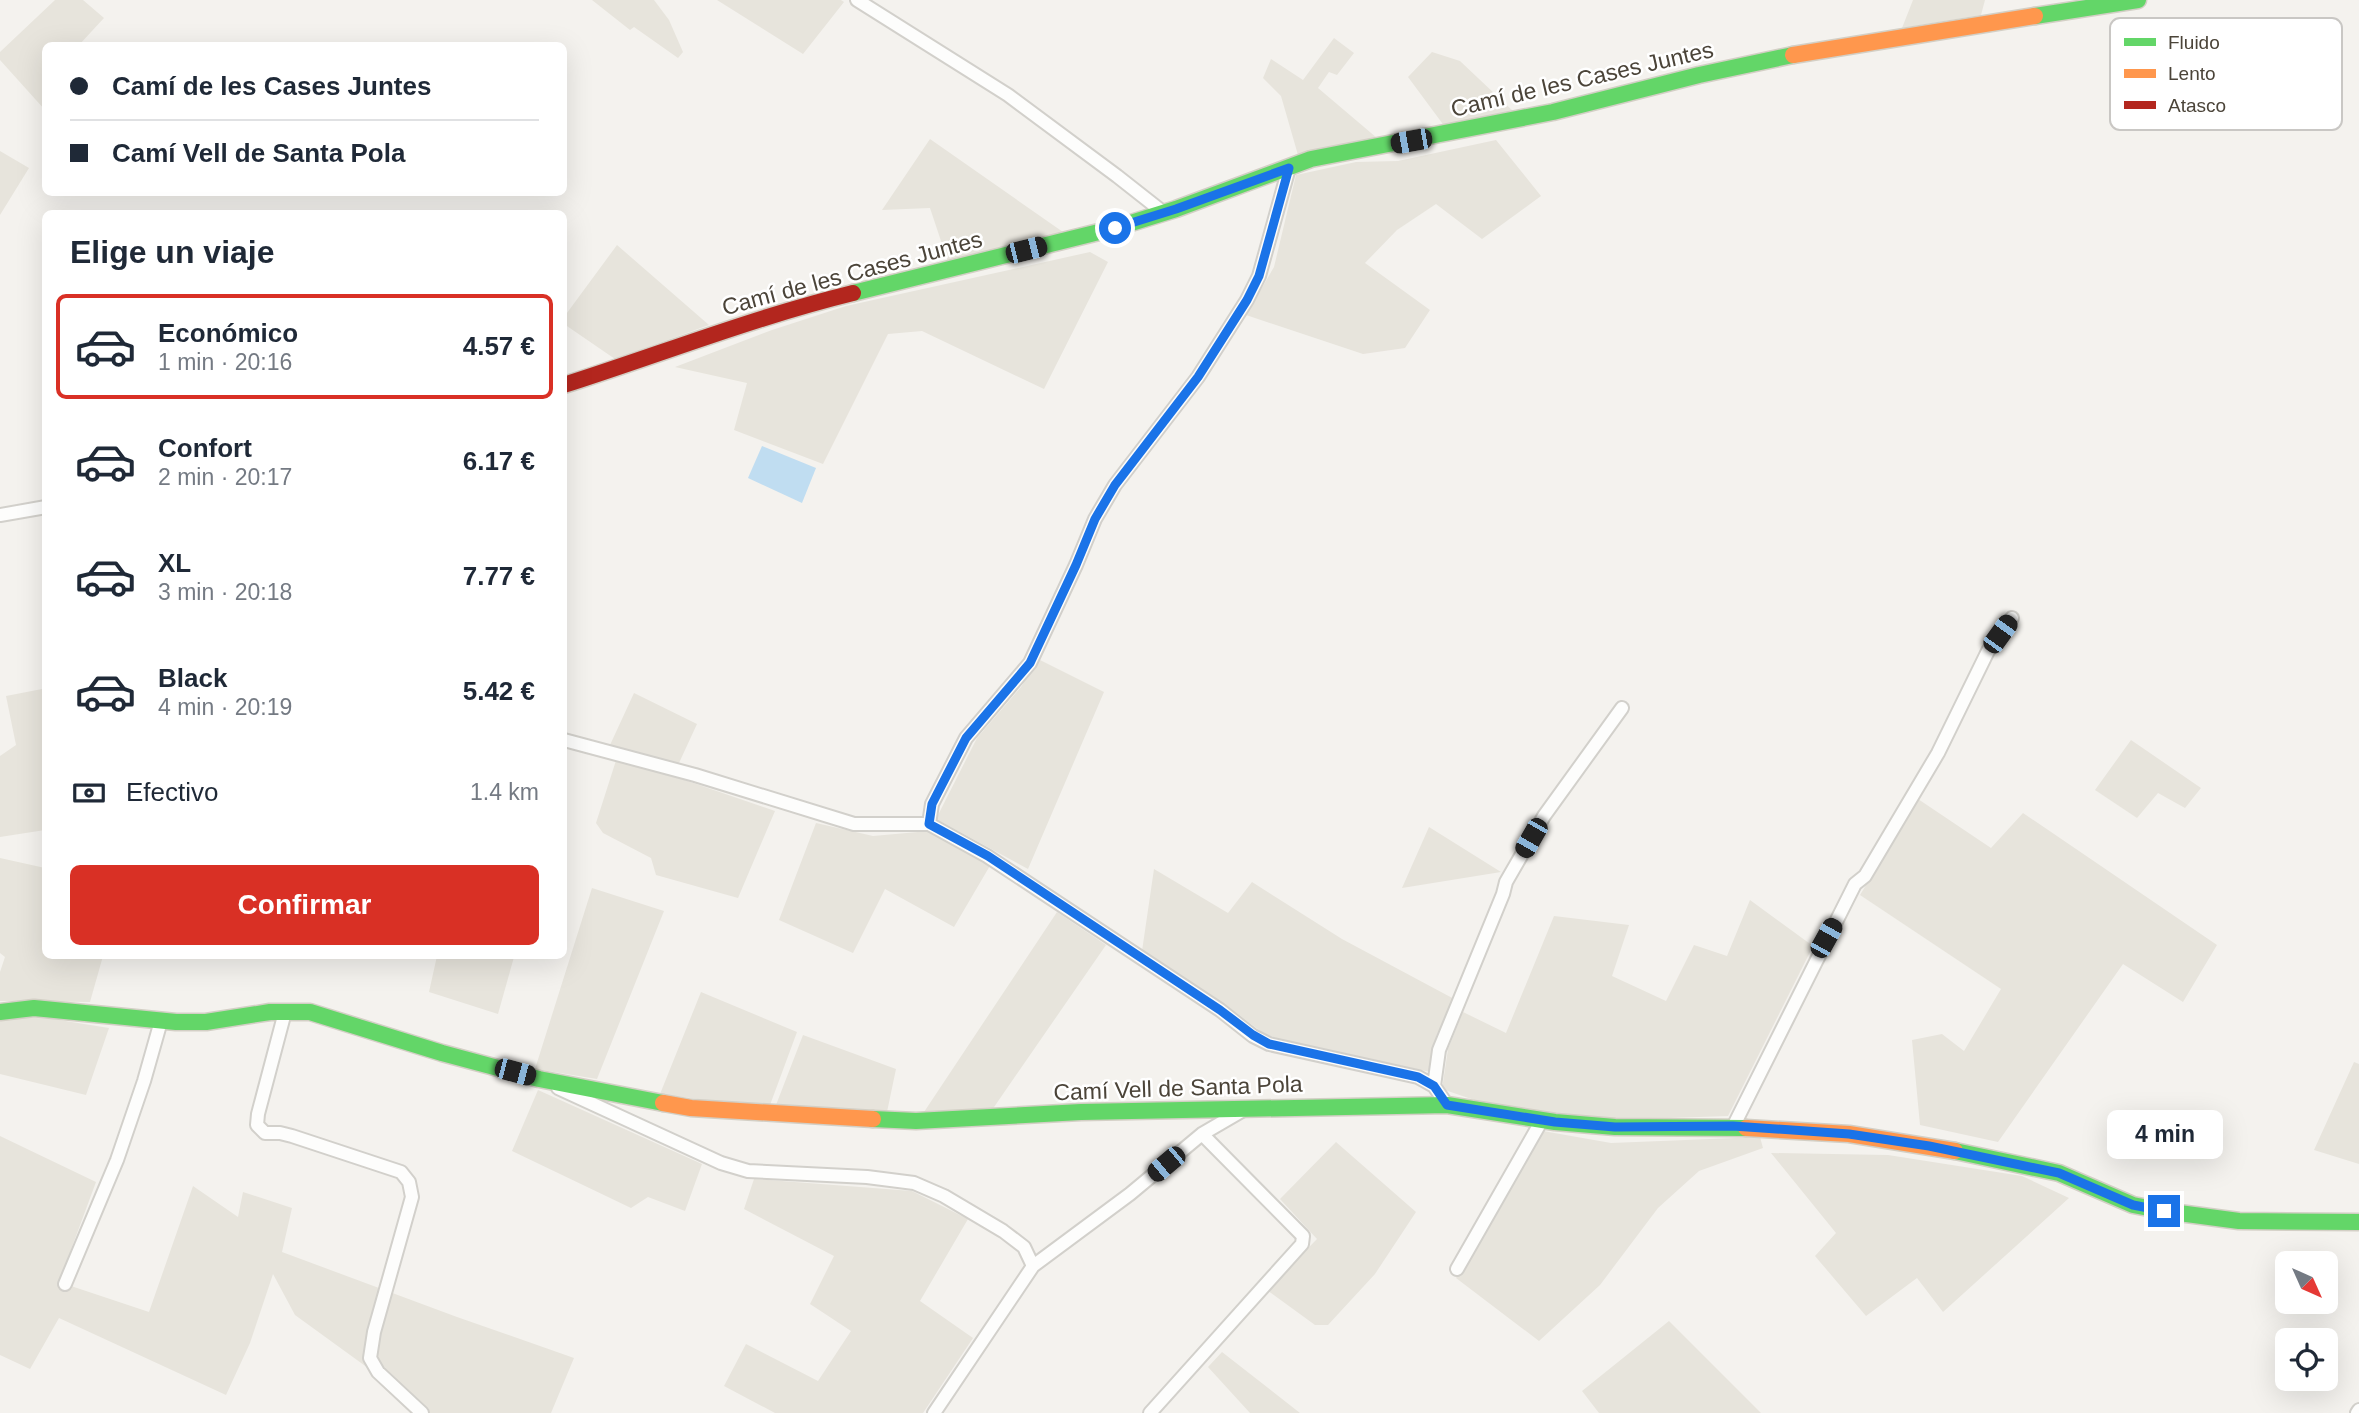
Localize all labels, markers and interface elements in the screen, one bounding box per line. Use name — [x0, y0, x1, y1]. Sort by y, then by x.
legend — [2110, 18, 2342, 130]
text: Fluido — [2168, 32, 2220, 53]
street label: Camí de les Cases Juntes — [1448, 36, 1716, 122]
text: Lento — [2168, 63, 2216, 84]
text: Camí de les Cases Juntes — [112, 71, 431, 101]
text: Atasco — [2168, 95, 2226, 116]
car — [1389, 127, 1434, 155]
text: Camí Vell de Santa Pola — [112, 138, 405, 168]
route start — [1099, 212, 1131, 244]
street label: Camí de les Cases Juntes — [719, 226, 985, 320]
text: Elige un viaje — [70, 234, 275, 270]
car — [1004, 235, 1049, 265]
icon: car — [74, 315, 137, 378]
text: Económico — [158, 318, 298, 348]
text: 4.57 € — [463, 331, 535, 361]
text: 1 min · 20:16 — [158, 349, 292, 375]
icon: car — [74, 430, 137, 493]
text: Confort — [158, 433, 252, 463]
text: 6.17 € — [463, 446, 535, 476]
text: 2 min · 20:17 — [158, 464, 292, 490]
icon: car — [74, 545, 137, 608]
text: XL — [158, 548, 191, 578]
text: 7.77 € — [463, 561, 535, 591]
text: 3 min · 20:18 — [158, 579, 292, 605]
car — [1980, 611, 2021, 657]
icon: car — [74, 660, 137, 723]
text: Black — [158, 663, 227, 693]
text: 5.42 € — [463, 676, 535, 706]
text: 4 min · 20:19 — [158, 694, 292, 720]
icon: cash — [70, 774, 108, 812]
text: Efectivo — [126, 777, 219, 807]
text: 1.4 km — [470, 779, 539, 805]
car — [1512, 815, 1551, 861]
button: Confirmar — [70, 865, 539, 945]
car — [1807, 915, 1846, 961]
car — [492, 1056, 539, 1088]
street label: Camí Vell de Santa Pola — [1053, 1071, 1303, 1105]
callout: 4 min — [2106, 1110, 2222, 1158]
text: 4 min — [2135, 1121, 2195, 1147]
car — [1144, 1142, 1189, 1186]
route end — [2148, 1195, 2180, 1227]
north arrow — [2275, 1251, 2338, 1314]
map controls — [2275, 1251, 2338, 1391]
button: locate — [2275, 1328, 2338, 1391]

